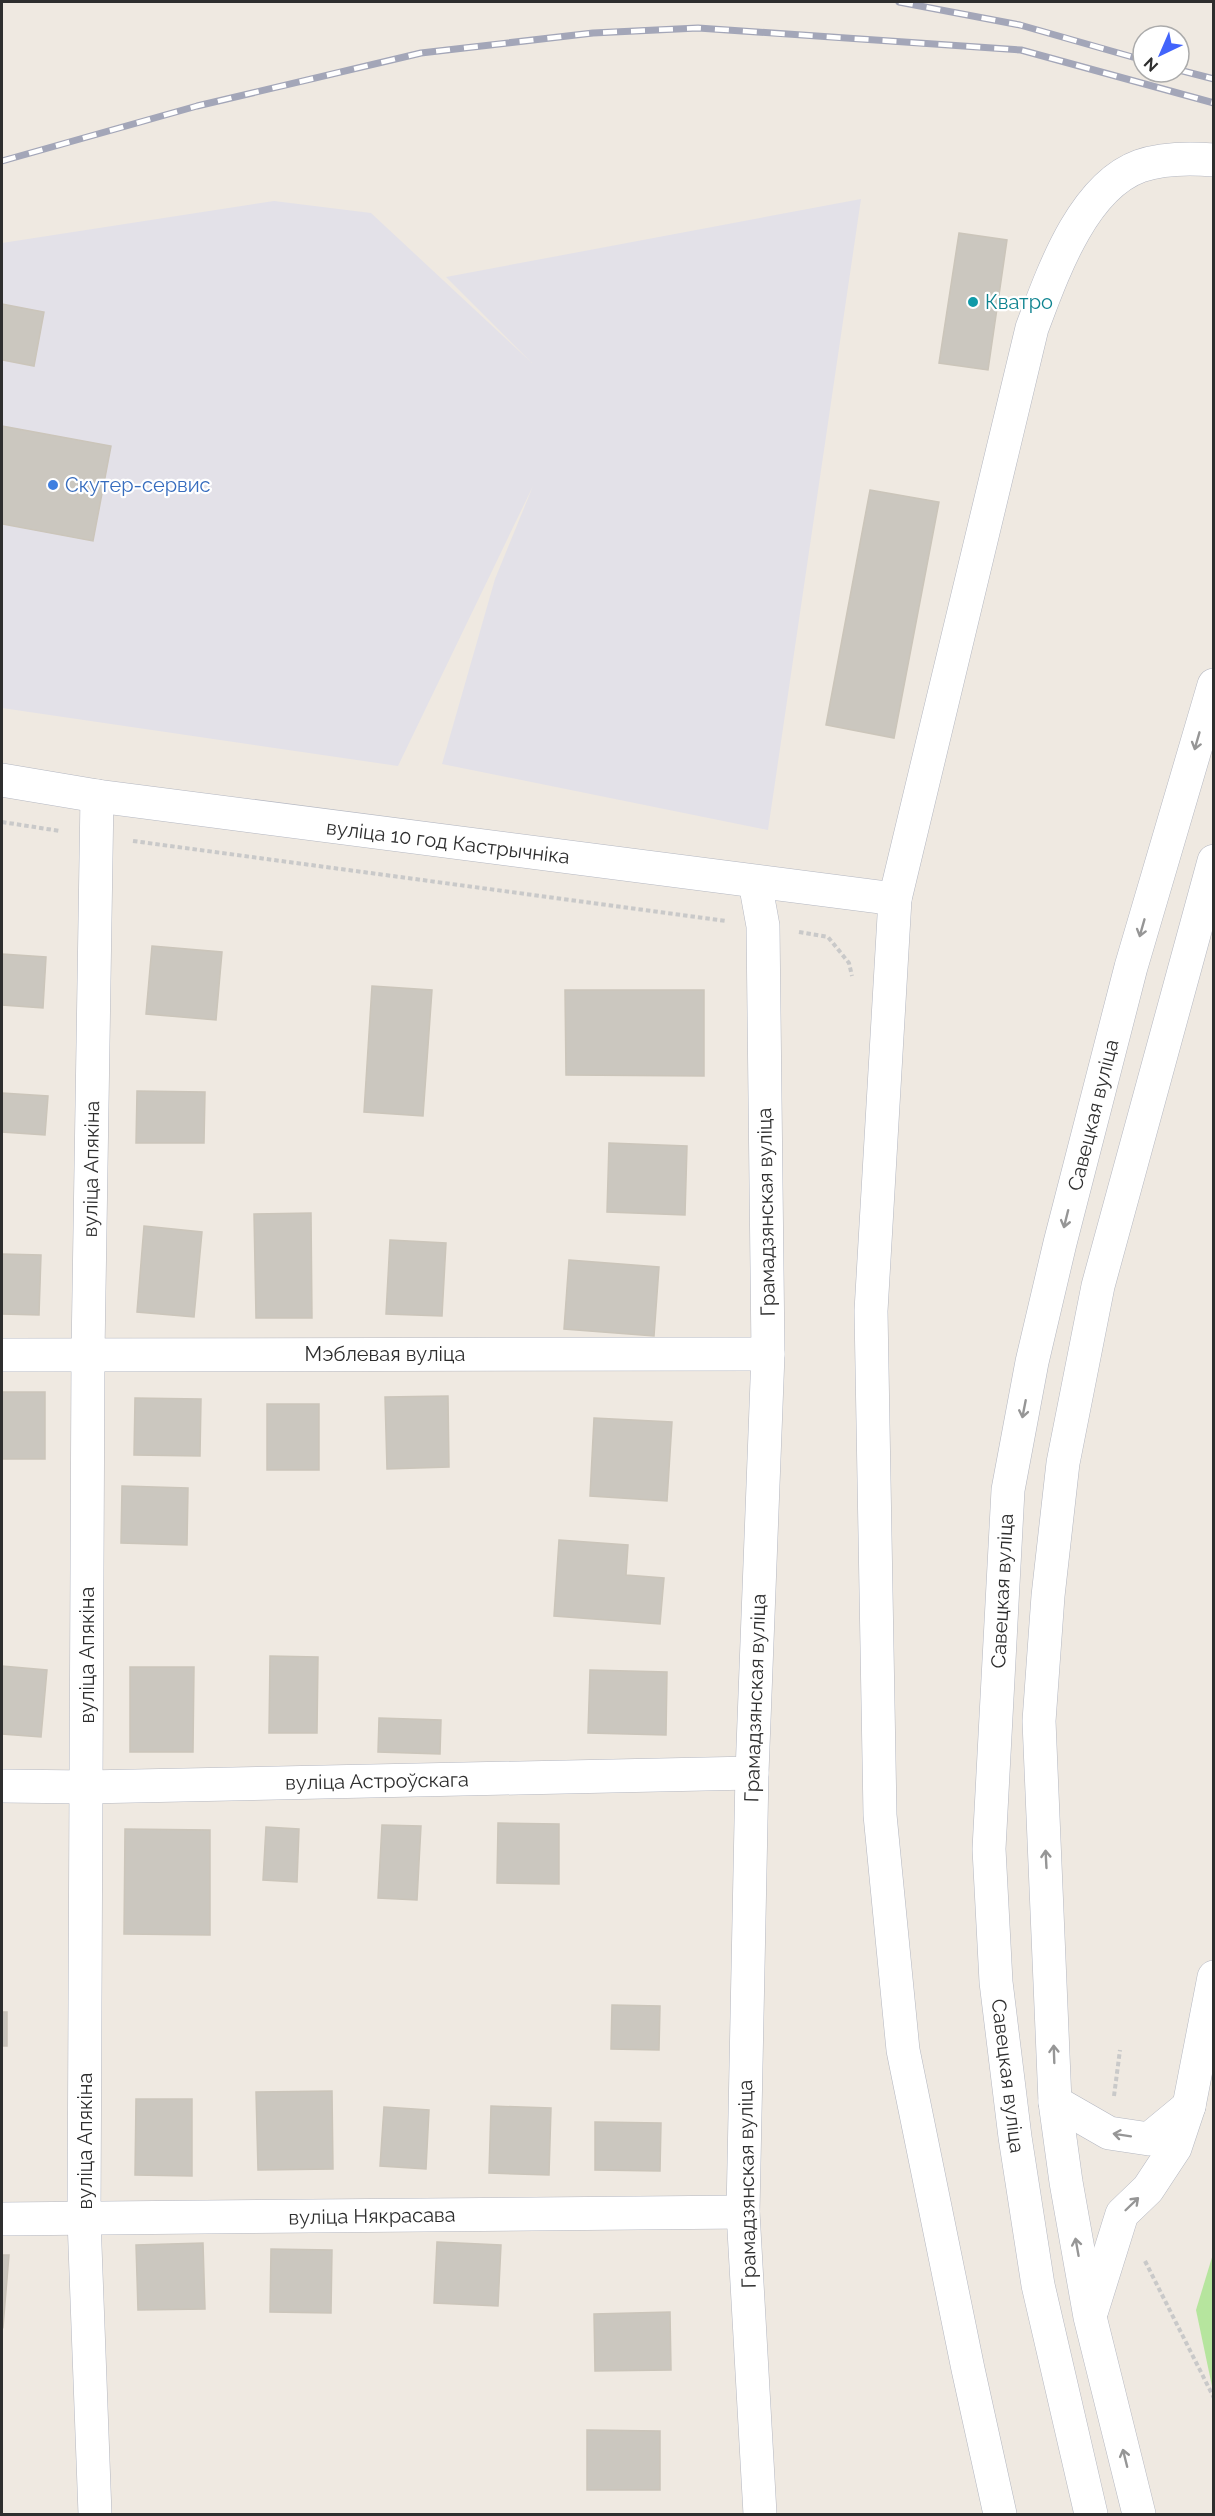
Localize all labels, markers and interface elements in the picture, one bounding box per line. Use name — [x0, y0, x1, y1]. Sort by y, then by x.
north arrow — [1131, 24, 1191, 84]
text: N — [1140, 53, 1162, 76]
place label: Кватро — [985, 290, 1053, 314]
marker: Кватро — [966, 295, 980, 309]
place label: Скутер-сервис — [65, 473, 211, 497]
marker: Скутер-сервис — [46, 478, 60, 492]
one-way arrow — [1191, 731, 1202, 750]
street label: вуліца 10 год Кастрычніка — [325, 815, 571, 869]
one-way arrow — [1136, 918, 1147, 937]
street label: Савецкая вуліца — [1063, 1037, 1123, 1193]
street label: вуліца Апякіна — [78, 1100, 104, 1238]
street label: Грамадзянская вуліца — [752, 1107, 780, 1317]
one-way arrow — [1060, 1209, 1072, 1228]
street label: Мэблевая вуліца — [305, 1342, 465, 1366]
one-way arrow — [1018, 1398, 1029, 1418]
street label: Савецкая вуліца — [986, 1513, 1018, 1669]
street label: вуліца Апякіна — [75, 1587, 99, 1723]
street label: Грамадзянская вуліца — [739, 1593, 771, 1803]
street label: вуліца Астроўскага — [285, 1767, 469, 1795]
one-way arrow — [1040, 1850, 1051, 1870]
street label: Савецкая вуліца — [987, 1998, 1029, 2154]
one-way arrow — [1048, 2044, 1059, 2064]
street label: вуліца Апякіна — [73, 2073, 97, 2209]
street label: Грамадзянская вуліца — [733, 2079, 761, 2289]
one-way arrow — [1112, 2130, 1132, 2141]
one-way arrow — [1124, 2197, 1139, 2212]
street label: вуліца Някрасава — [288, 2203, 456, 2229]
one-way arrow — [1072, 2238, 1083, 2257]
one-way arrow — [1119, 2449, 1131, 2468]

